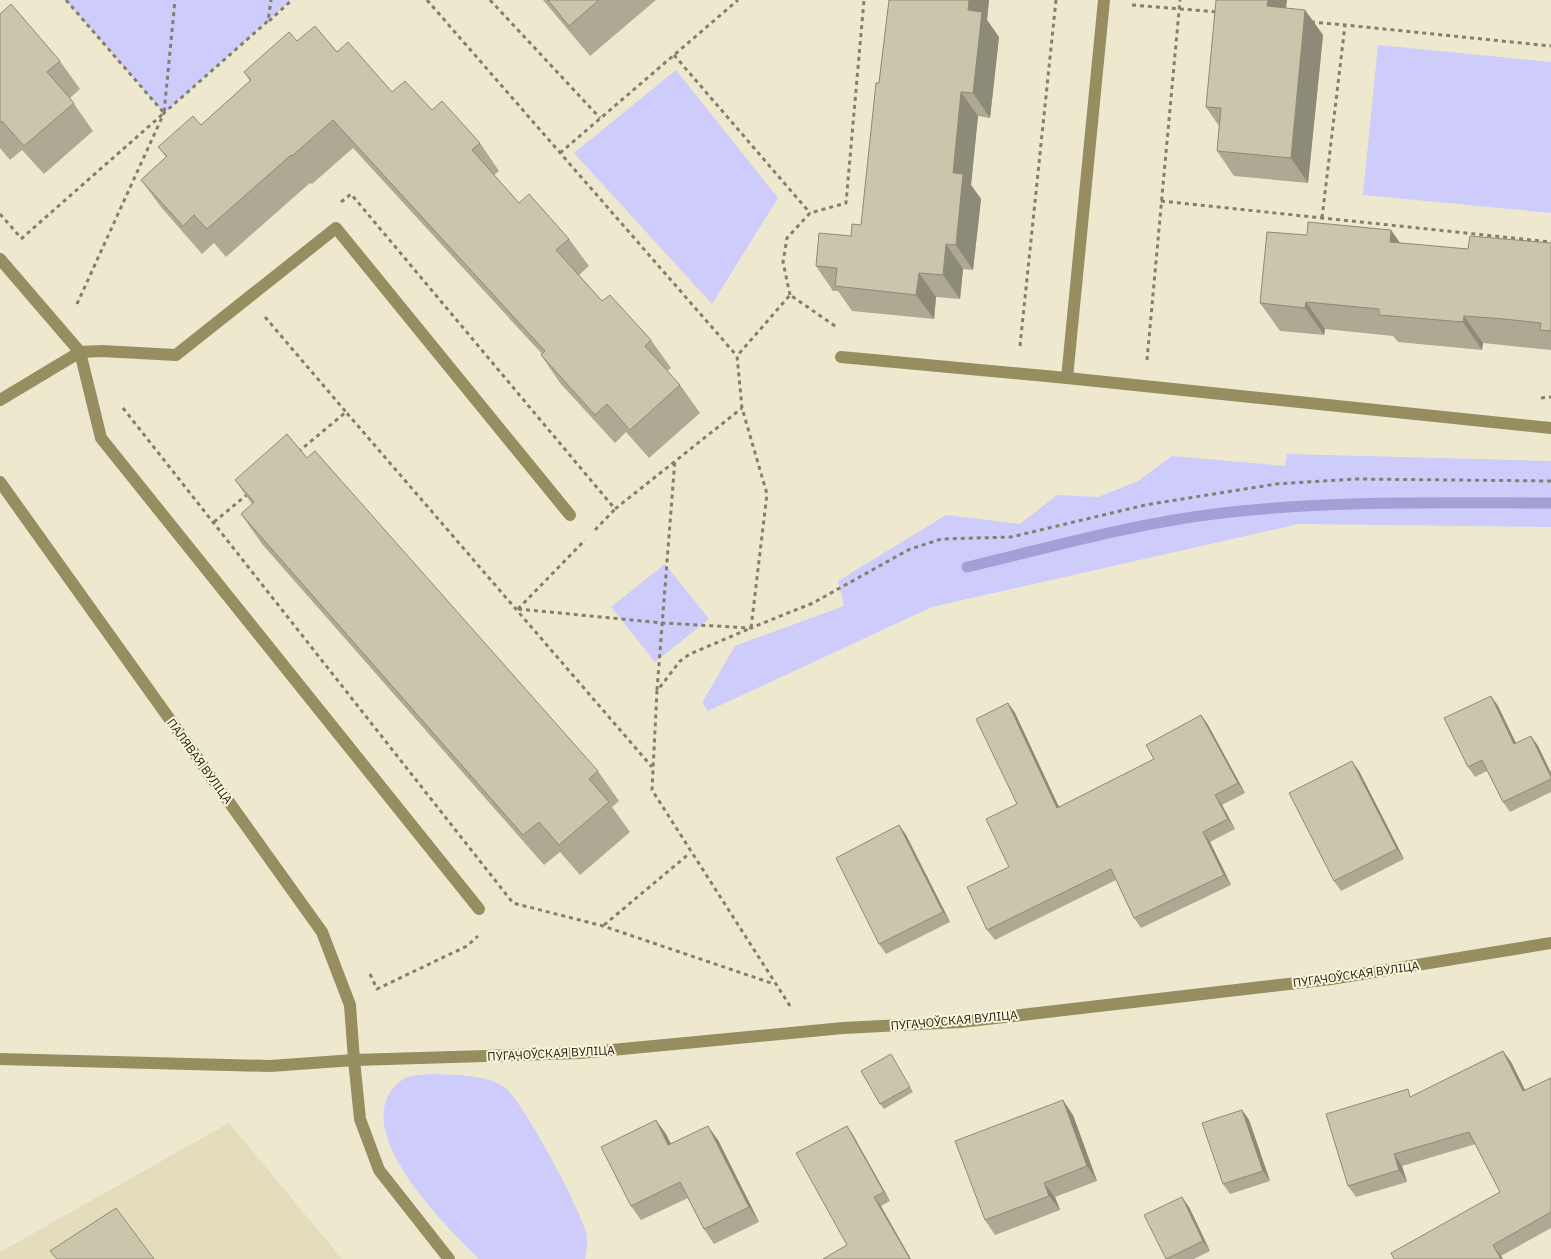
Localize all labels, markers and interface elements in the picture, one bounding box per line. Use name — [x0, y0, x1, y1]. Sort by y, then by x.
street label: ПАЛЯВАЯ ВУЛІЦА — [164, 716, 236, 807]
street label: ПУГАЧОЎСКАЯ ВУЛІЦА — [1292, 958, 1420, 990]
street label: ПУГАЧОЎСКАЯ ВУЛІЦА — [890, 1007, 1018, 1033]
street label: ПУГАЧОЎСКАЯ ВУЛІЦА — [487, 1042, 615, 1064]

